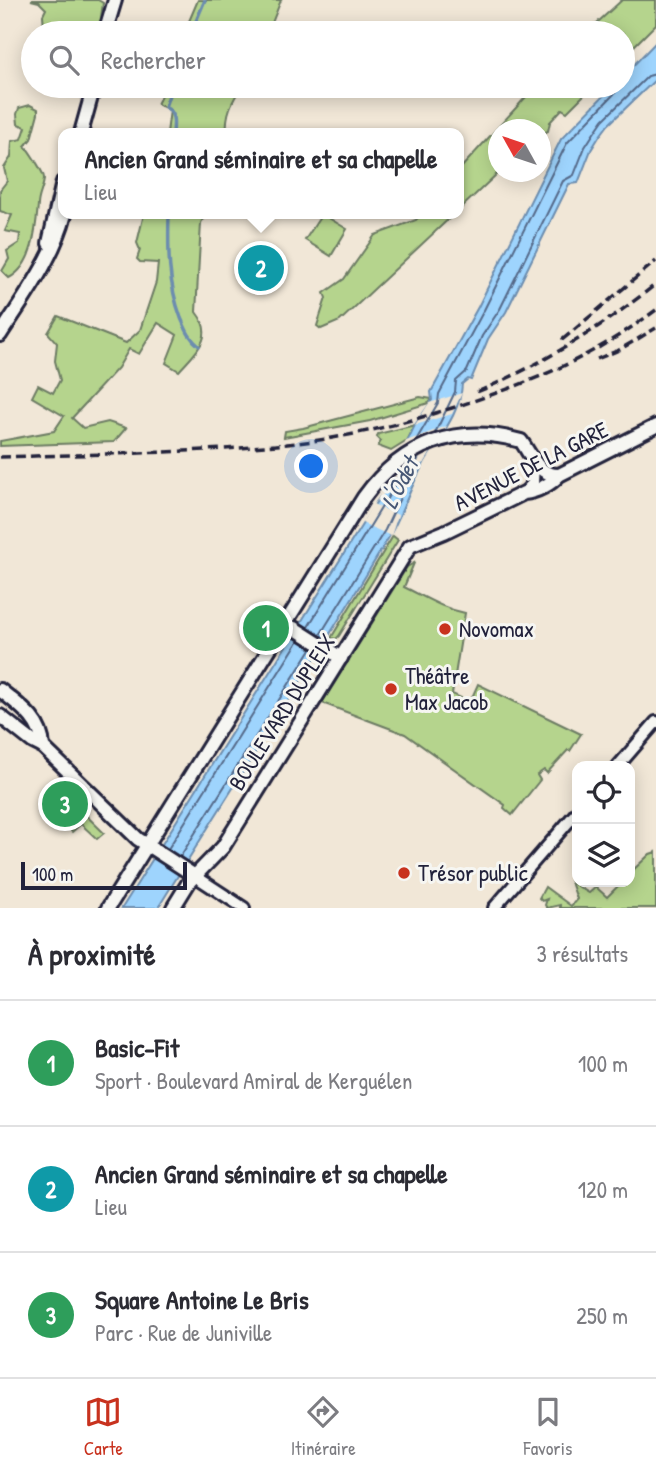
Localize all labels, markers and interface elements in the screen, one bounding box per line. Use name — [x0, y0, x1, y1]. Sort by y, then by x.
search box — [21, 21, 635, 98]
icon: search — [45, 41, 83, 79]
text: Rechercher — [101, 42, 206, 77]
north arrow — [488, 119, 551, 182]
popup — [58, 128, 464, 219]
text: Ancien Grand séminaire et sa chapelle — [85, 141, 437, 176]
text: Lieu — [85, 176, 117, 207]
pin: 2 — [238, 242, 284, 294]
street label: AVENUE DE LA GARE — [448, 413, 613, 518]
water label: L'Odet — [373, 448, 427, 514]
your location — [294, 449, 328, 483]
pin: 1 — [243, 602, 289, 654]
place label: Novomax — [459, 613, 534, 644]
marker: Novomax — [437, 621, 453, 637]
street label: BOULEVARD DUPLEIX — [221, 627, 342, 796]
place label: Théâtre Max Jacob — [405, 660, 489, 717]
marker: Théâtre Max Jacob — [383, 681, 399, 697]
map controls — [572, 761, 635, 887]
button: locate — [572, 761, 635, 824]
pin: 3 — [42, 778, 88, 830]
button: layers — [572, 824, 635, 887]
place label: Trésor public — [418, 857, 528, 888]
scale bar — [21, 859, 187, 891]
text: 100 m — [32, 861, 73, 887]
marker: Trésor public — [396, 865, 412, 881]
text: À proximité — [28, 934, 156, 974]
text: 3 résultats — [537, 938, 628, 969]
text: Basic-Fit — [95, 1030, 179, 1065]
text: 1 — [47, 1048, 55, 1079]
text: 100 m — [578, 1048, 628, 1079]
text: Sport · Boulevard Amiral de Kerguélen — [95, 1065, 412, 1096]
text: Ancien Grand séminaire et sa chapelle — [95, 1156, 448, 1191]
text: 2 — [46, 1174, 56, 1205]
text: 120 m — [578, 1174, 628, 1205]
text: Lieu — [95, 1191, 127, 1222]
text: Square Antoine Le Bris — [95, 1282, 309, 1317]
text: 3 — [46, 1300, 56, 1331]
text: 250 m — [576, 1300, 628, 1331]
text: Parc · Rue de Juniville — [95, 1317, 272, 1348]
tab: Carte — [84, 1393, 123, 1461]
tab: Itinéraire — [291, 1393, 356, 1461]
tab: Favoris — [524, 1393, 572, 1461]

